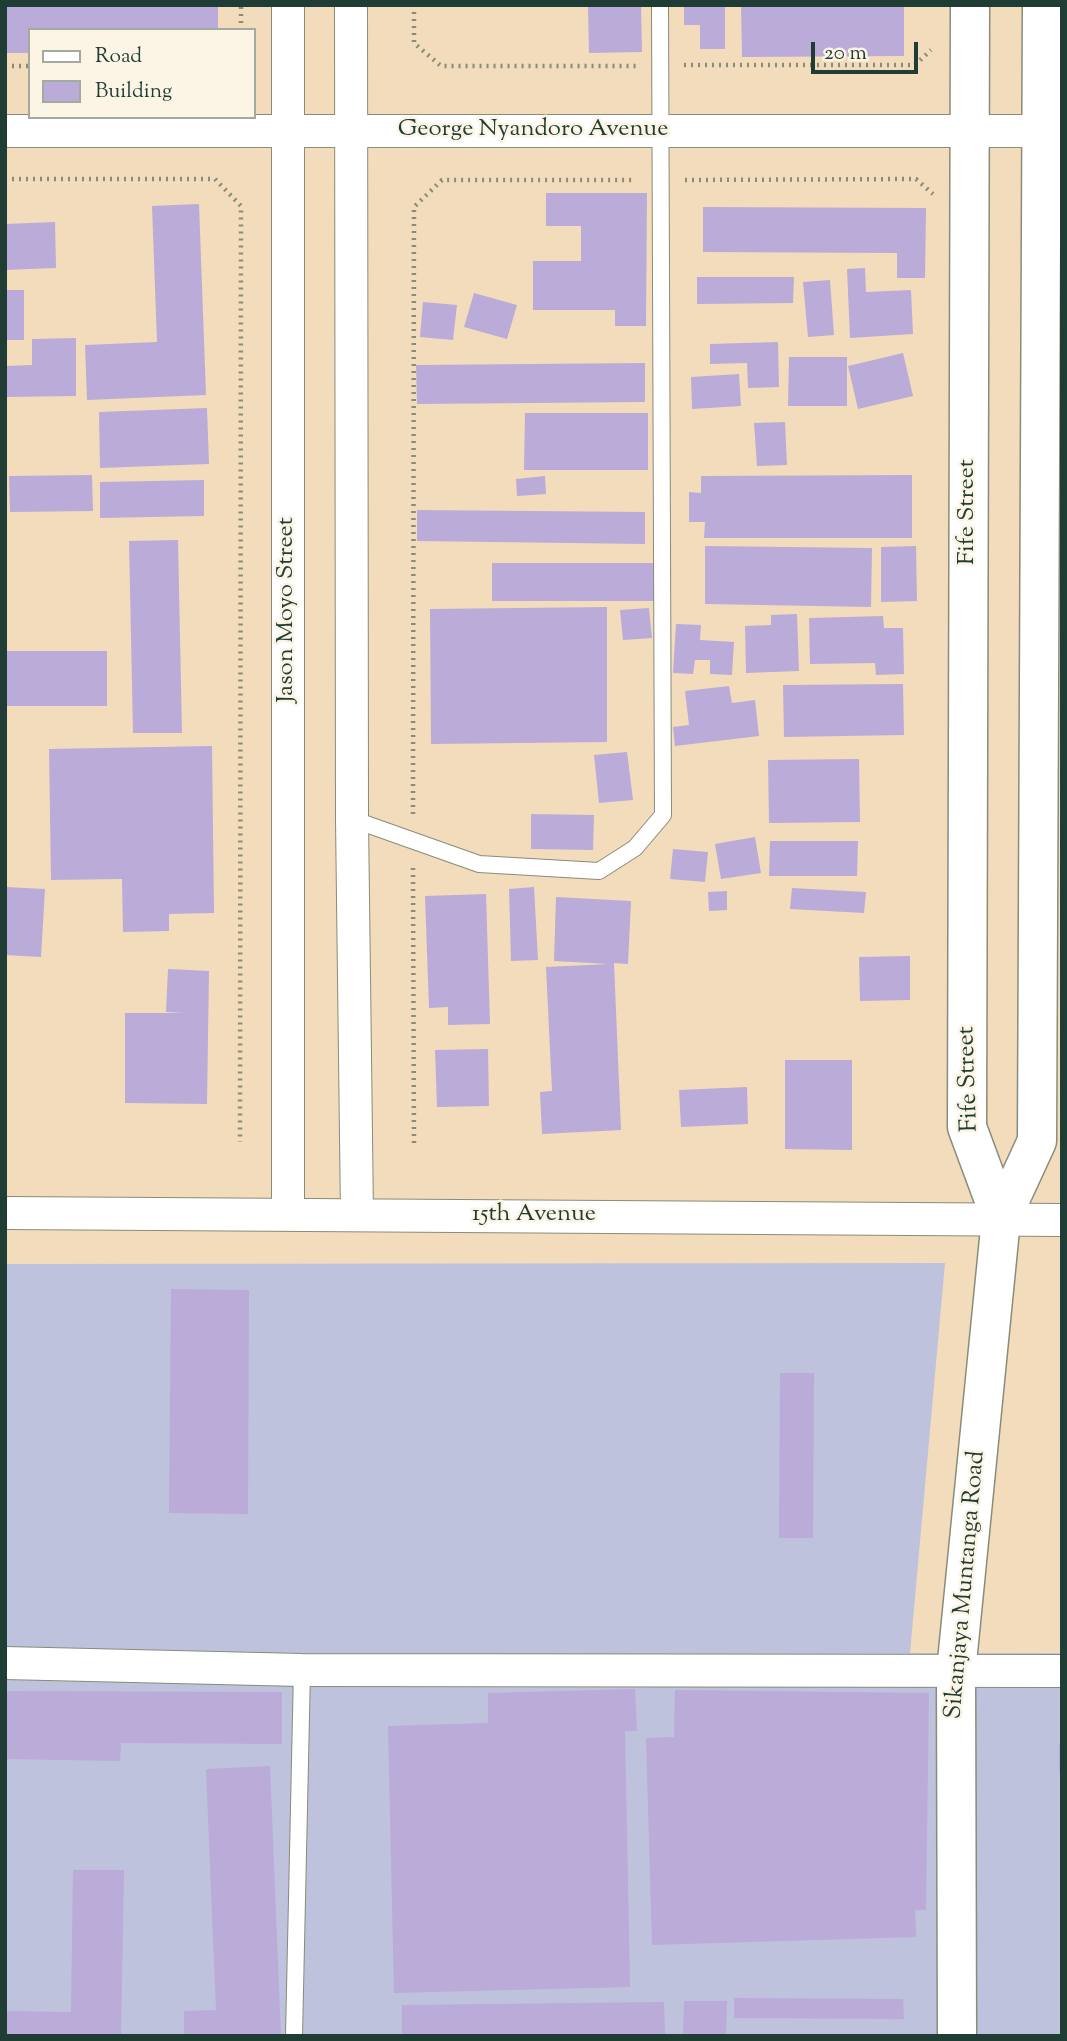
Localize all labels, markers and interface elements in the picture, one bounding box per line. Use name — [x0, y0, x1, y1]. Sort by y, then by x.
legend — [28, 28, 256, 119]
scale bar — [815, 28, 922, 72]
text: 20 m — [824, 39, 867, 69]
text: Road — [95, 42, 142, 72]
text: Building — [95, 77, 172, 107]
street label: George Nyandoro Avenue — [398, 117, 668, 145]
street label: Fife Street — [955, 459, 983, 565]
street label: Jason Moyo Street — [274, 517, 302, 703]
street label: Fife Street — [954, 1026, 986, 1132]
street label: 15th Avenue — [472, 1202, 596, 1230]
street label: Sikanjaya Muntanga Road — [941, 1450, 993, 1720]

